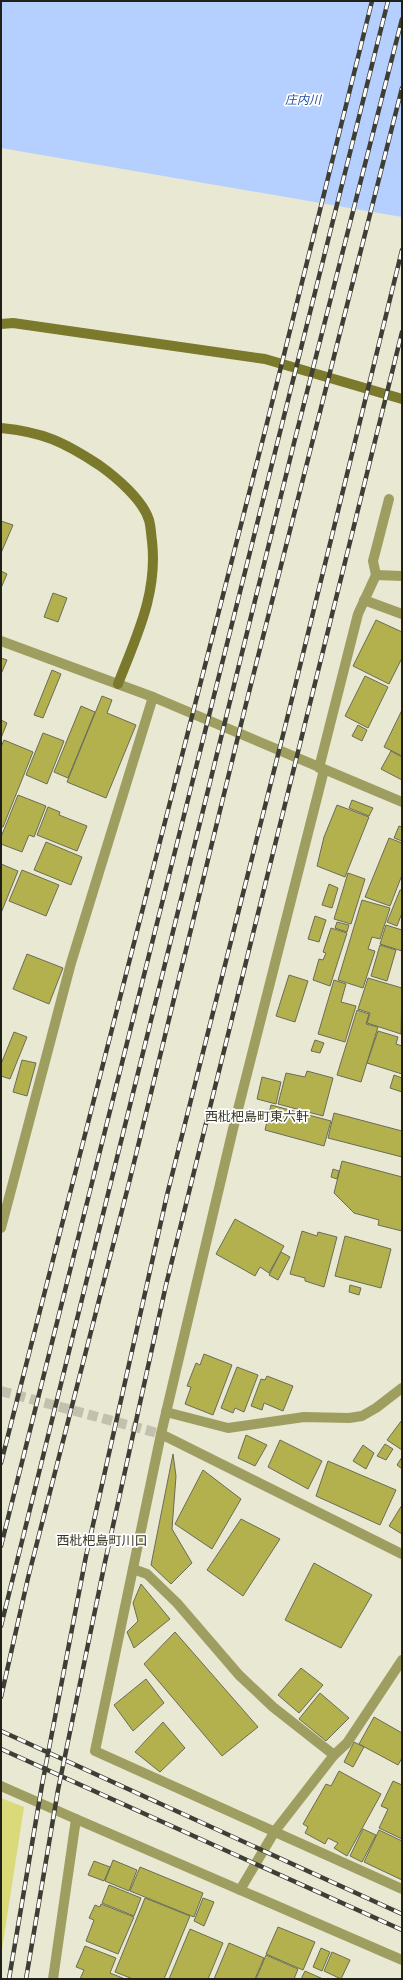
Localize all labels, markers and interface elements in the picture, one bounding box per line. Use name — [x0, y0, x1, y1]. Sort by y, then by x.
water label: 庄内川 — [285, 92, 323, 107]
district label: 西枇杷島町東六軒 — [205, 1108, 309, 1125]
district label: 西枇杷島町川口 — [56, 1532, 148, 1549]

